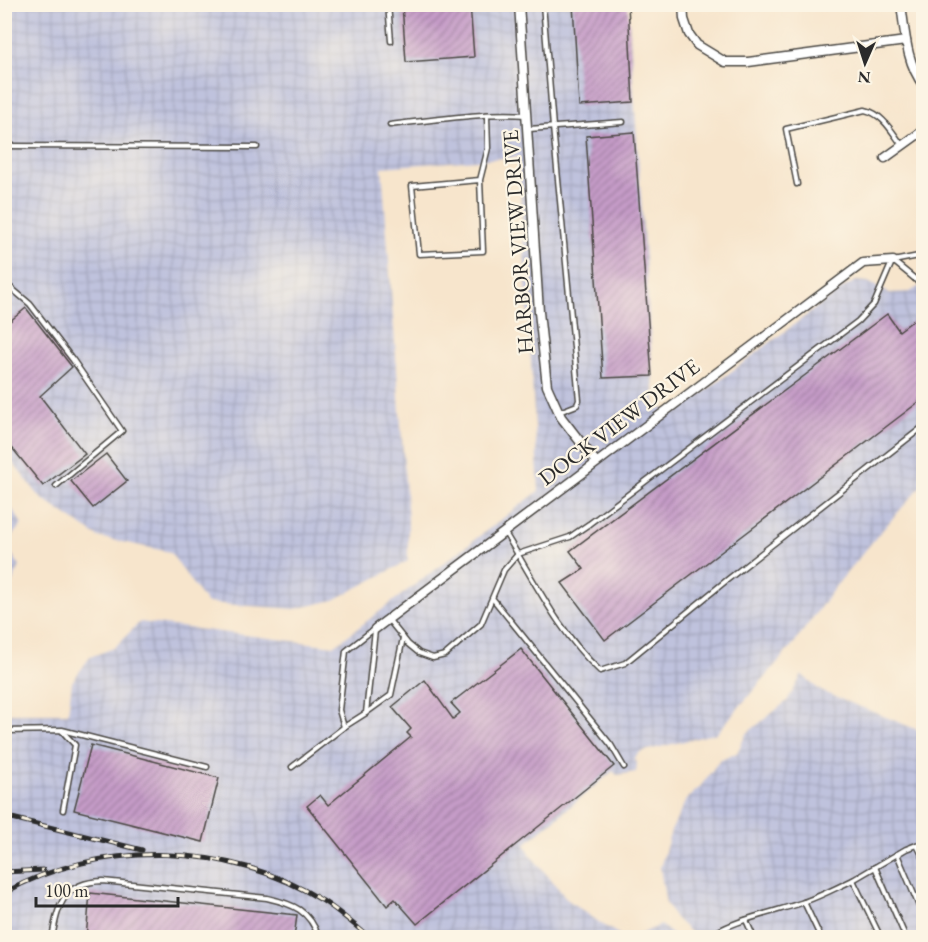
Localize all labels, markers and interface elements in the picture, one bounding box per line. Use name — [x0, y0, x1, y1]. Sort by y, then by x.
north arrow — [835, 33, 895, 93]
text: N — [857, 67, 871, 88]
street label: HARBOR VIEW DRIVE — [496, 129, 540, 355]
street label: DOCK VIEW DRIVE — [533, 352, 705, 492]
scale bar — [36, 870, 178, 908]
text: 100 m — [45, 879, 89, 902]

